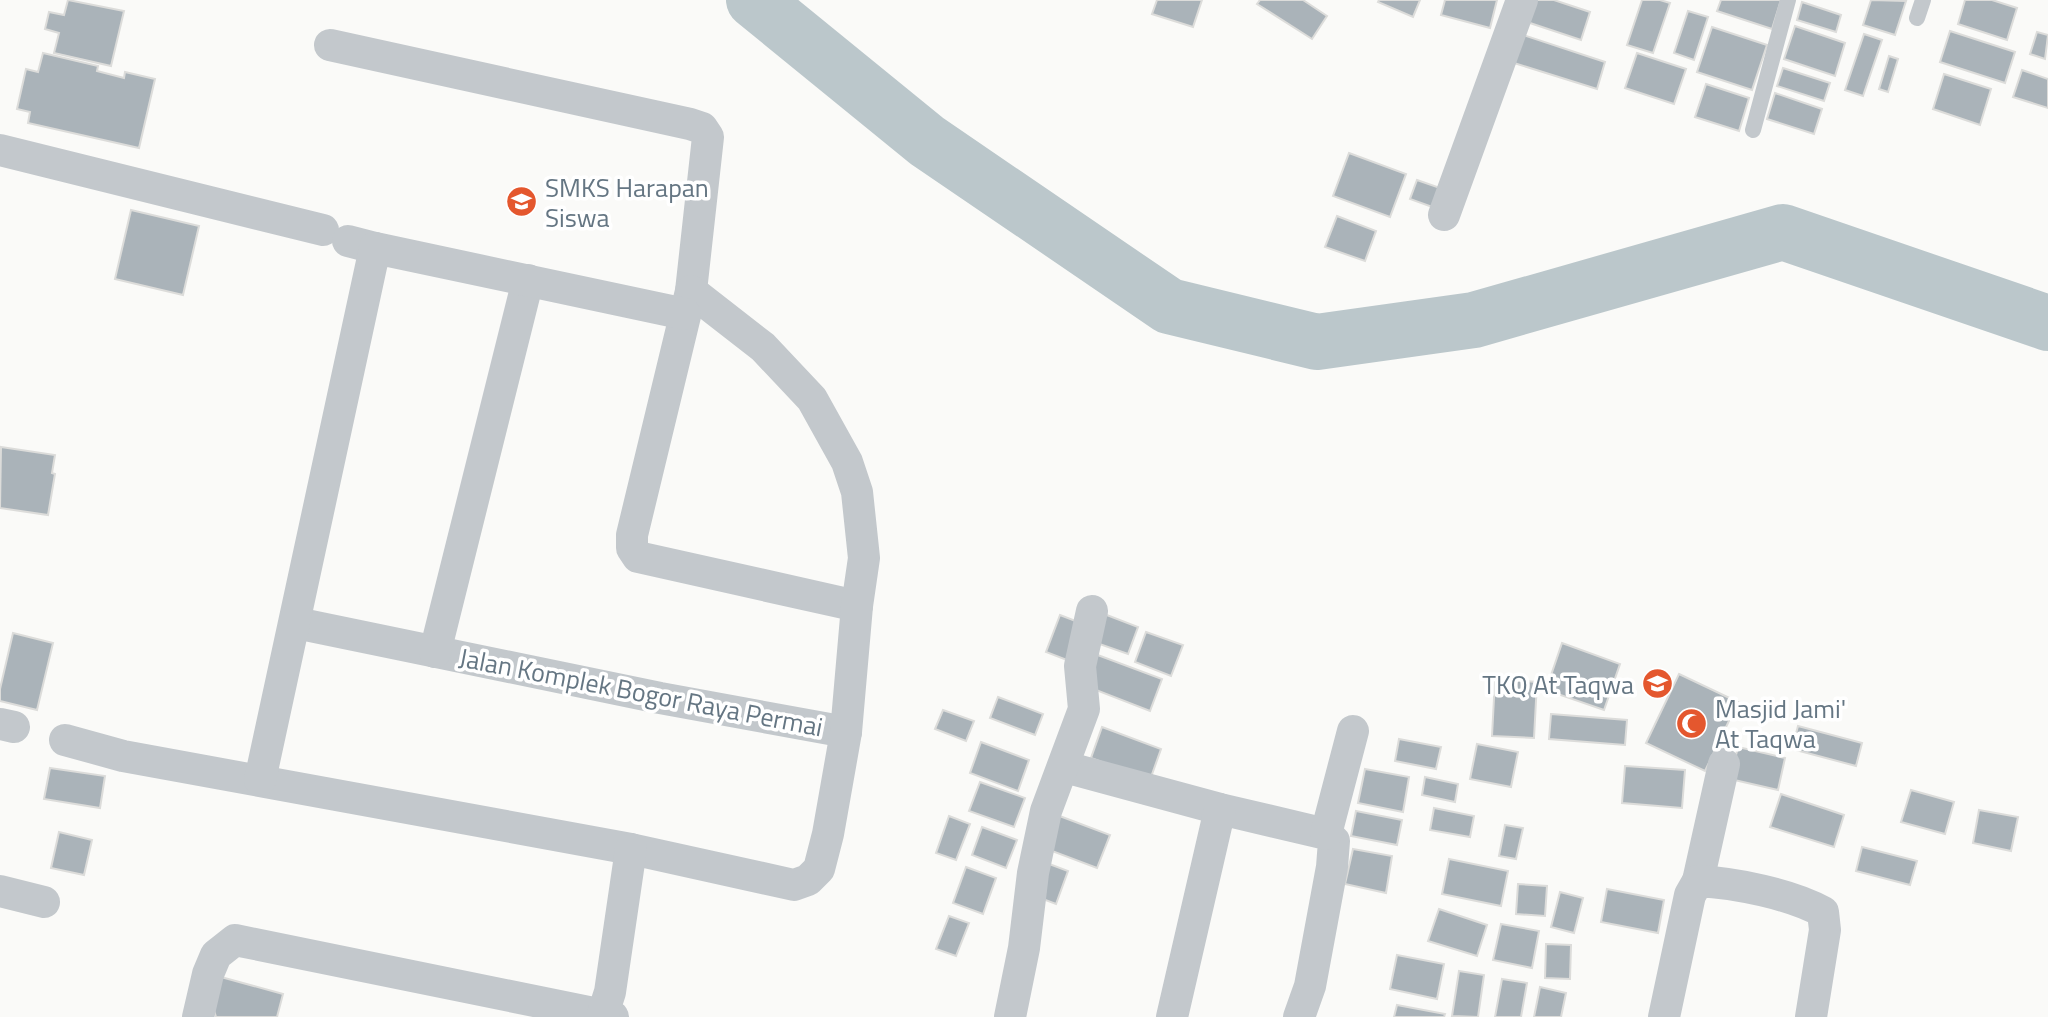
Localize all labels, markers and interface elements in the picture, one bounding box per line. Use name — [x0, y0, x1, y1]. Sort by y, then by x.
place label: SMKS Harapan Siswa — [545, 168, 709, 237]
school or university icon: SMKS Harapan Siswa — [505, 185, 539, 219]
street label: Jalan Komplek Bogor Raya Permai — [456, 638, 826, 746]
place label: TKQ At Taqwa — [1482, 665, 1634, 704]
school or university icon: TKQ At Taqwa — [1640, 667, 1674, 701]
place label: Masjid Jami' At Taqwa — [1715, 689, 1846, 758]
mosque icon: Masjid Jami' At Taqwa — [1675, 706, 1709, 740]

